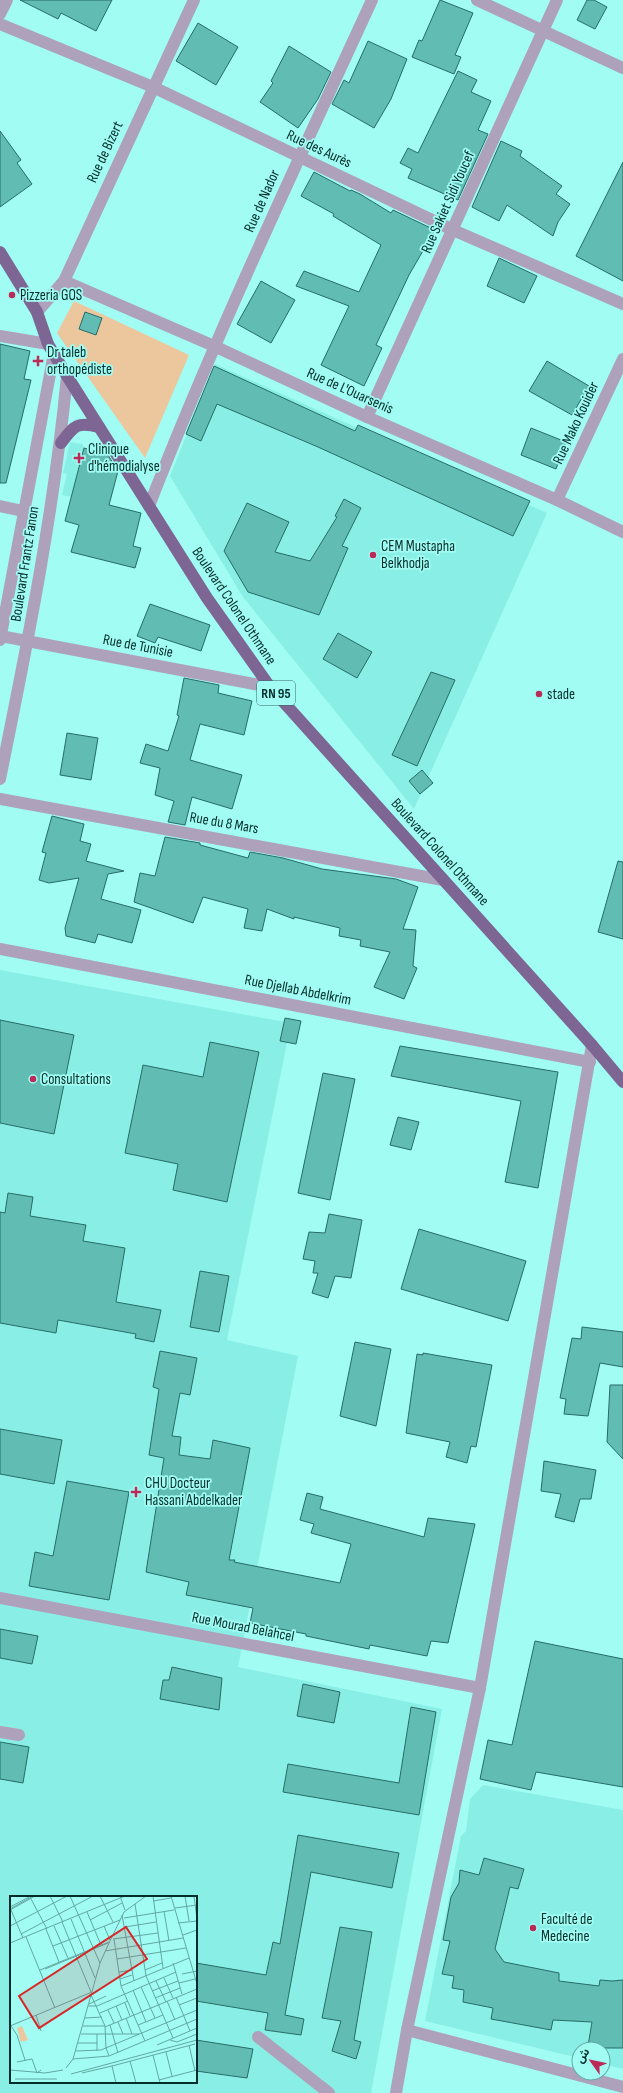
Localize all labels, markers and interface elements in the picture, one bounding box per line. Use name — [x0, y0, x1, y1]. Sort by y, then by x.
street label: Rue de Bizert — [82, 118, 128, 186]
street label: Rue des Aurès — [283, 126, 355, 172]
street label: Rue Sakiet Sidi Youcef — [417, 147, 479, 256]
street label: Rue de Nador — [240, 166, 284, 235]
place label: Pizzeria GOS — [20, 286, 82, 305]
marker: Pizzeria GOS — [7, 290, 17, 300]
place label: Dr taleb orthopédiste — [47, 343, 112, 379]
marker: Dr taleb orthopédiste — [32, 355, 44, 367]
street label: Rue de L'Ouarsenis — [304, 363, 396, 419]
street label: Rue Mako Kouider — [549, 378, 604, 467]
place label: Clinique d'hémodialyse — [88, 440, 160, 476]
marker: Clinique d'hémodialyse — [73, 452, 85, 464]
street label: Boulevard Frantz Fanon — [6, 505, 44, 623]
place label: CEM Mustapha Belkhodja — [381, 537, 455, 573]
street label: Boulevard Colonel Othmane — [187, 543, 281, 669]
marker: CEM Mustapha Belkhodja — [368, 550, 378, 560]
street label: Rue de Tunisie — [101, 630, 175, 662]
road number: RN 95 — [257, 681, 295, 705]
place label: stade — [547, 685, 575, 704]
marker: stade — [534, 689, 544, 699]
street label: Boulevard Colonel Othmane — [387, 794, 493, 910]
street label: Rue du 8 Mars — [188, 808, 260, 838]
street label: Rue Djellab Abdelkrim — [243, 970, 353, 1010]
place label: Consultations — [41, 1070, 111, 1089]
marker: Consultations — [28, 1074, 38, 1084]
place label: CHU Docteur Hassani Abdelkader — [145, 1474, 243, 1510]
marker: CHU Docteur Hassani Abdelkader — [130, 1486, 142, 1498]
street label: Rue Mourad Belahcel — [190, 1608, 296, 1646]
inset map — [10, 1896, 197, 2083]
place label: Faculté de Medecine — [541, 1910, 592, 1946]
marker: Faculté de Medecine — [528, 1923, 538, 1933]
north arrow — [571, 2041, 611, 2081]
text: ش — [573, 2046, 593, 2066]

